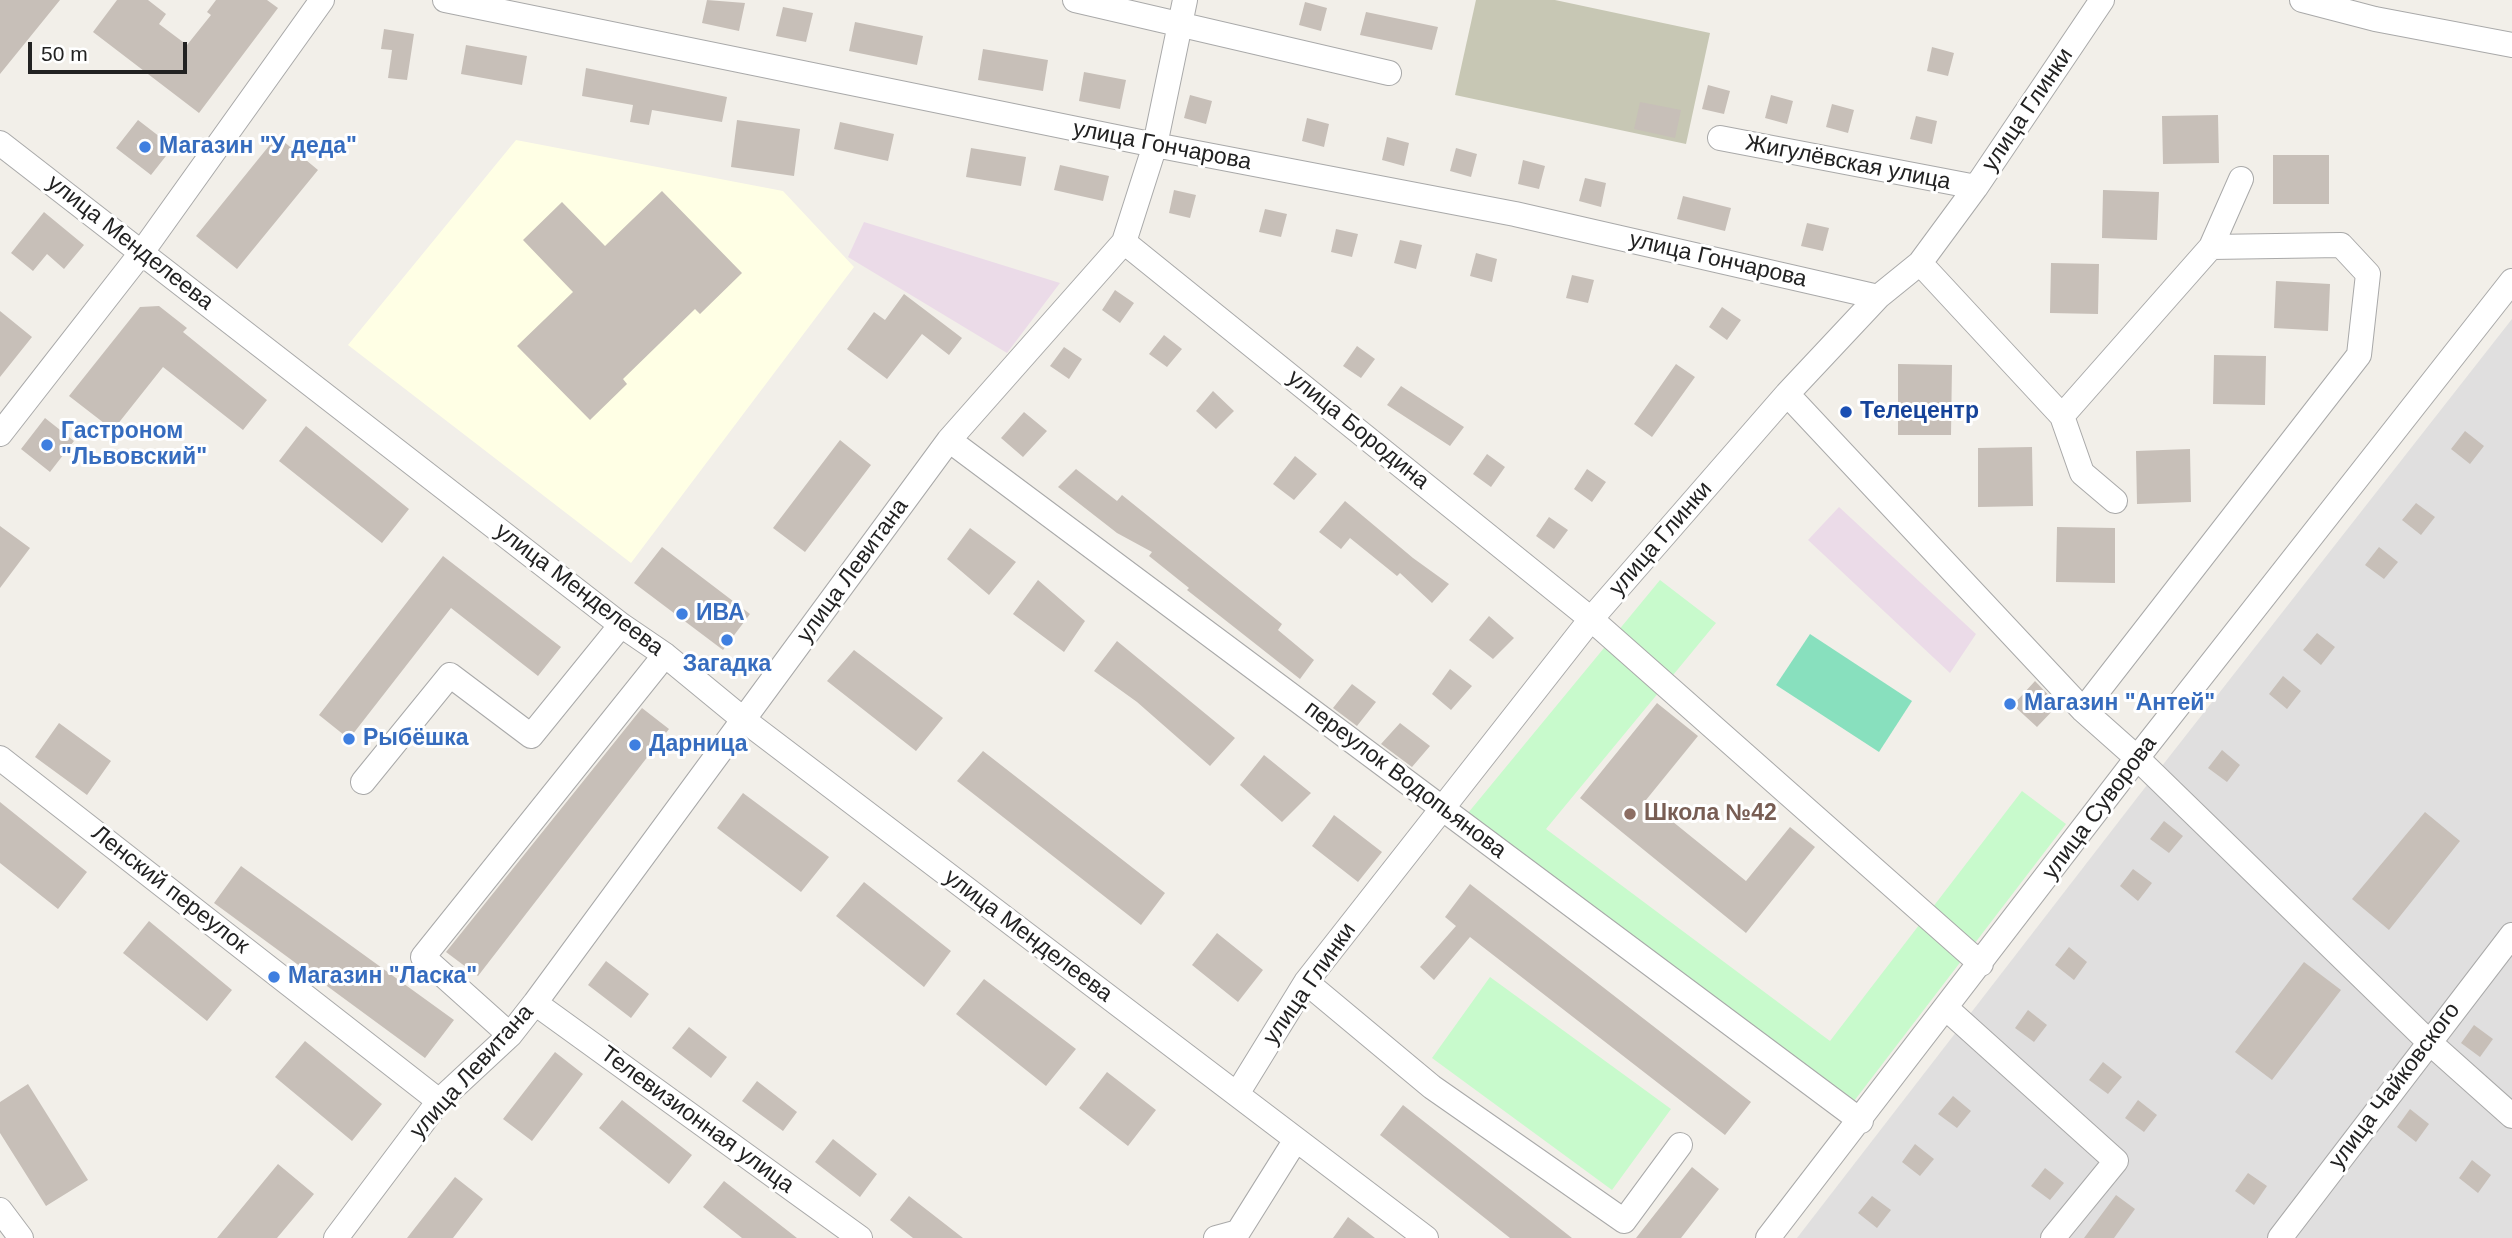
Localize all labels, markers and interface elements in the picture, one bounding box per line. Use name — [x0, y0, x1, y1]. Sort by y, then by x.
scale bar — [32, 28, 191, 72]
text: 50 m — [41, 42, 88, 65]
street label: улица Глинки — [1977, 43, 2079, 177]
street label: улица Гончарова — [1070, 115, 1254, 177]
street label: Жигулёвская улица — [1743, 130, 1953, 196]
place label: Магазин "У деда" — [159, 133, 357, 161]
marker: Магазин "У деда" — [137, 139, 153, 155]
street label: улица Менделеева — [41, 169, 219, 317]
street label: улица Гончарова — [1627, 226, 1809, 294]
street label: улица Бородина — [1282, 364, 1434, 496]
place label: Телецентр — [1860, 398, 1979, 426]
marker: Телецентр — [1838, 404, 1854, 420]
place label: Гастроном "Львовский" — [61, 418, 207, 472]
marker: Гастроном "Львовский" — [39, 437, 55, 453]
street label: улица Глинки — [1604, 476, 1718, 602]
street label: улица Левитана — [792, 494, 914, 648]
street label: улица Менделеева — [489, 518, 669, 662]
place label: ИВА — [696, 600, 745, 628]
marker: ИВА — [674, 606, 690, 622]
marker: Загадка — [719, 632, 735, 648]
place label: Загадка — [683, 651, 771, 679]
place label: Магазин "Антей" — [2024, 690, 2215, 718]
street label: переулок Водопьянова — [1299, 695, 1511, 865]
marker: Магазин "Антей" — [2002, 696, 2018, 712]
place label: Рыбёшка — [363, 725, 468, 753]
marker: Рыбёшка — [341, 731, 357, 747]
place label: Дарница — [649, 731, 747, 759]
street label: улица Суворова — [2037, 731, 2163, 885]
marker: Дарница — [627, 737, 643, 753]
place label: Школа №42 — [1644, 800, 1777, 828]
marker: Школа №42 — [1622, 806, 1638, 822]
street label: Ленский переулок — [86, 820, 254, 960]
street label: улица Менделеева — [938, 864, 1118, 1008]
street label: улица Глинки — [1258, 918, 1362, 1050]
place label: Магазин "Ласка" — [288, 963, 477, 991]
marker: Магазин "Ласка" — [266, 969, 282, 985]
street label: улица Чайковского — [2324, 997, 2466, 1175]
street label: улица Левитана — [404, 999, 540, 1145]
street label: Телевизионная улица — [595, 1041, 799, 1199]

